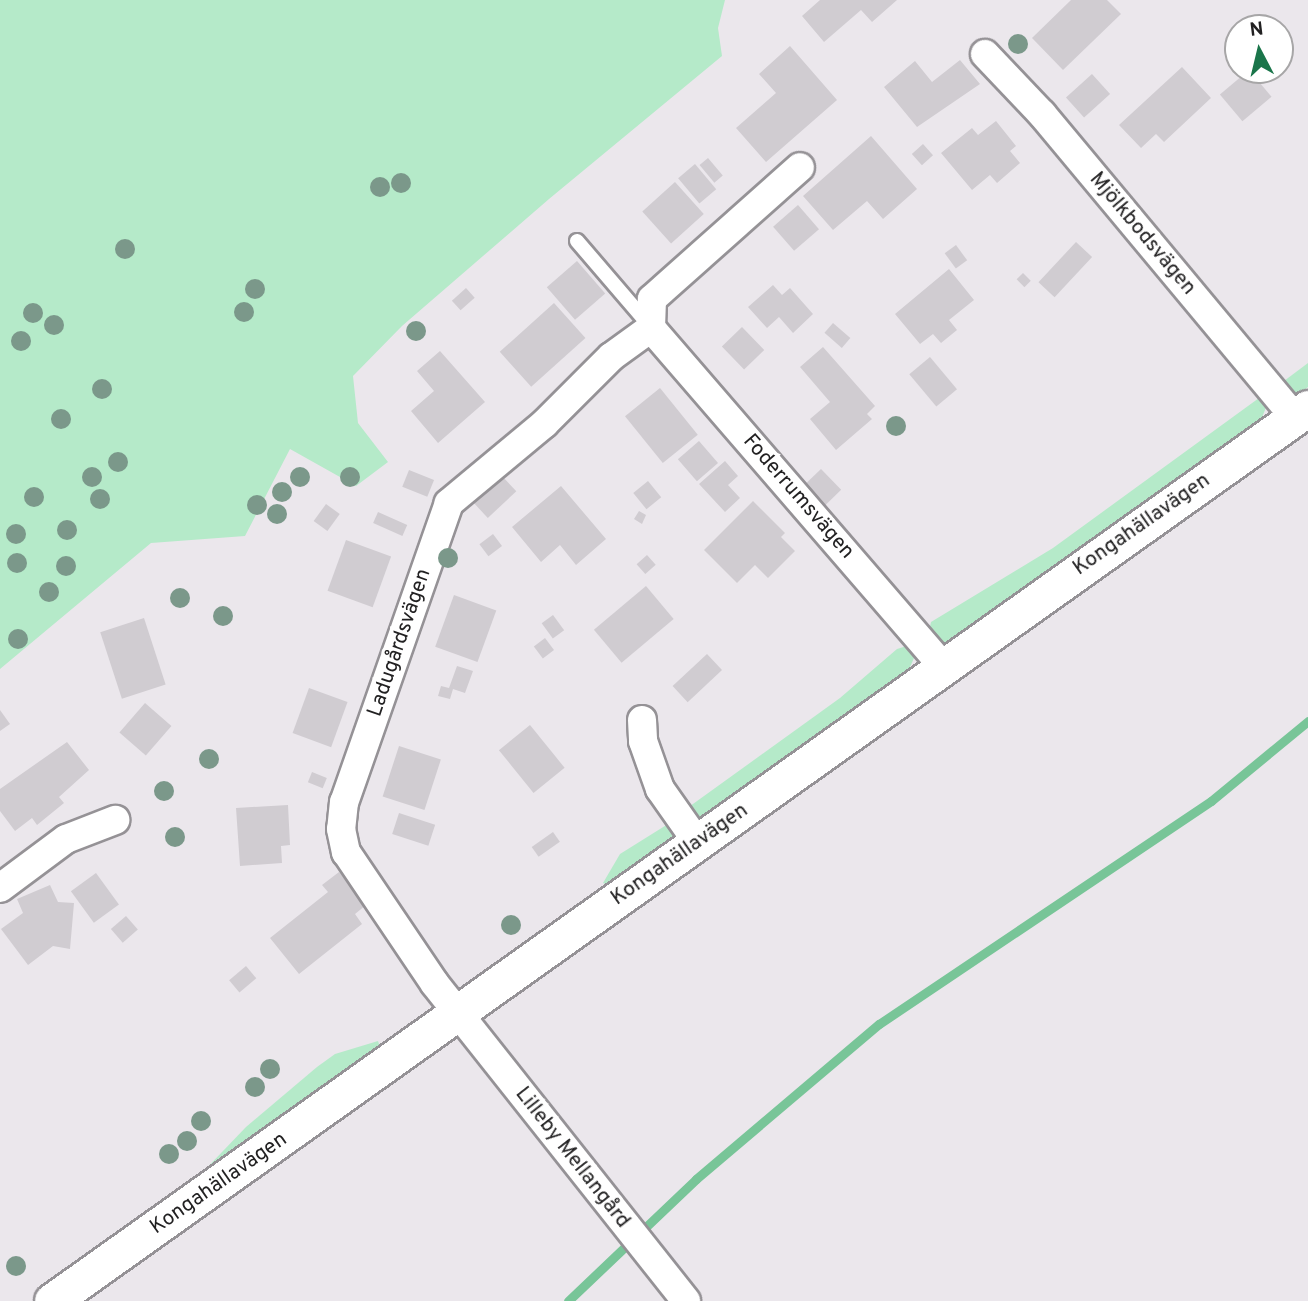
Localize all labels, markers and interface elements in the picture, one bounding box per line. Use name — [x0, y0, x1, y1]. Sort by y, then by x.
north arrow — [1224, 14, 1294, 84]
text: N — [1248, 17, 1265, 43]
street label: Mjölkbodsvägen — [1083, 167, 1201, 301]
street label: Foderrumsvägen — [737, 429, 859, 565]
street label: Kongahällavägen — [1069, 468, 1215, 582]
street label: Ladugårdsvägen — [363, 566, 437, 720]
street label: Kongahällavägen — [607, 798, 753, 912]
street label: Lilleby Mellangård — [509, 1082, 635, 1234]
street label: Kongahällavägen — [146, 1127, 292, 1241]

